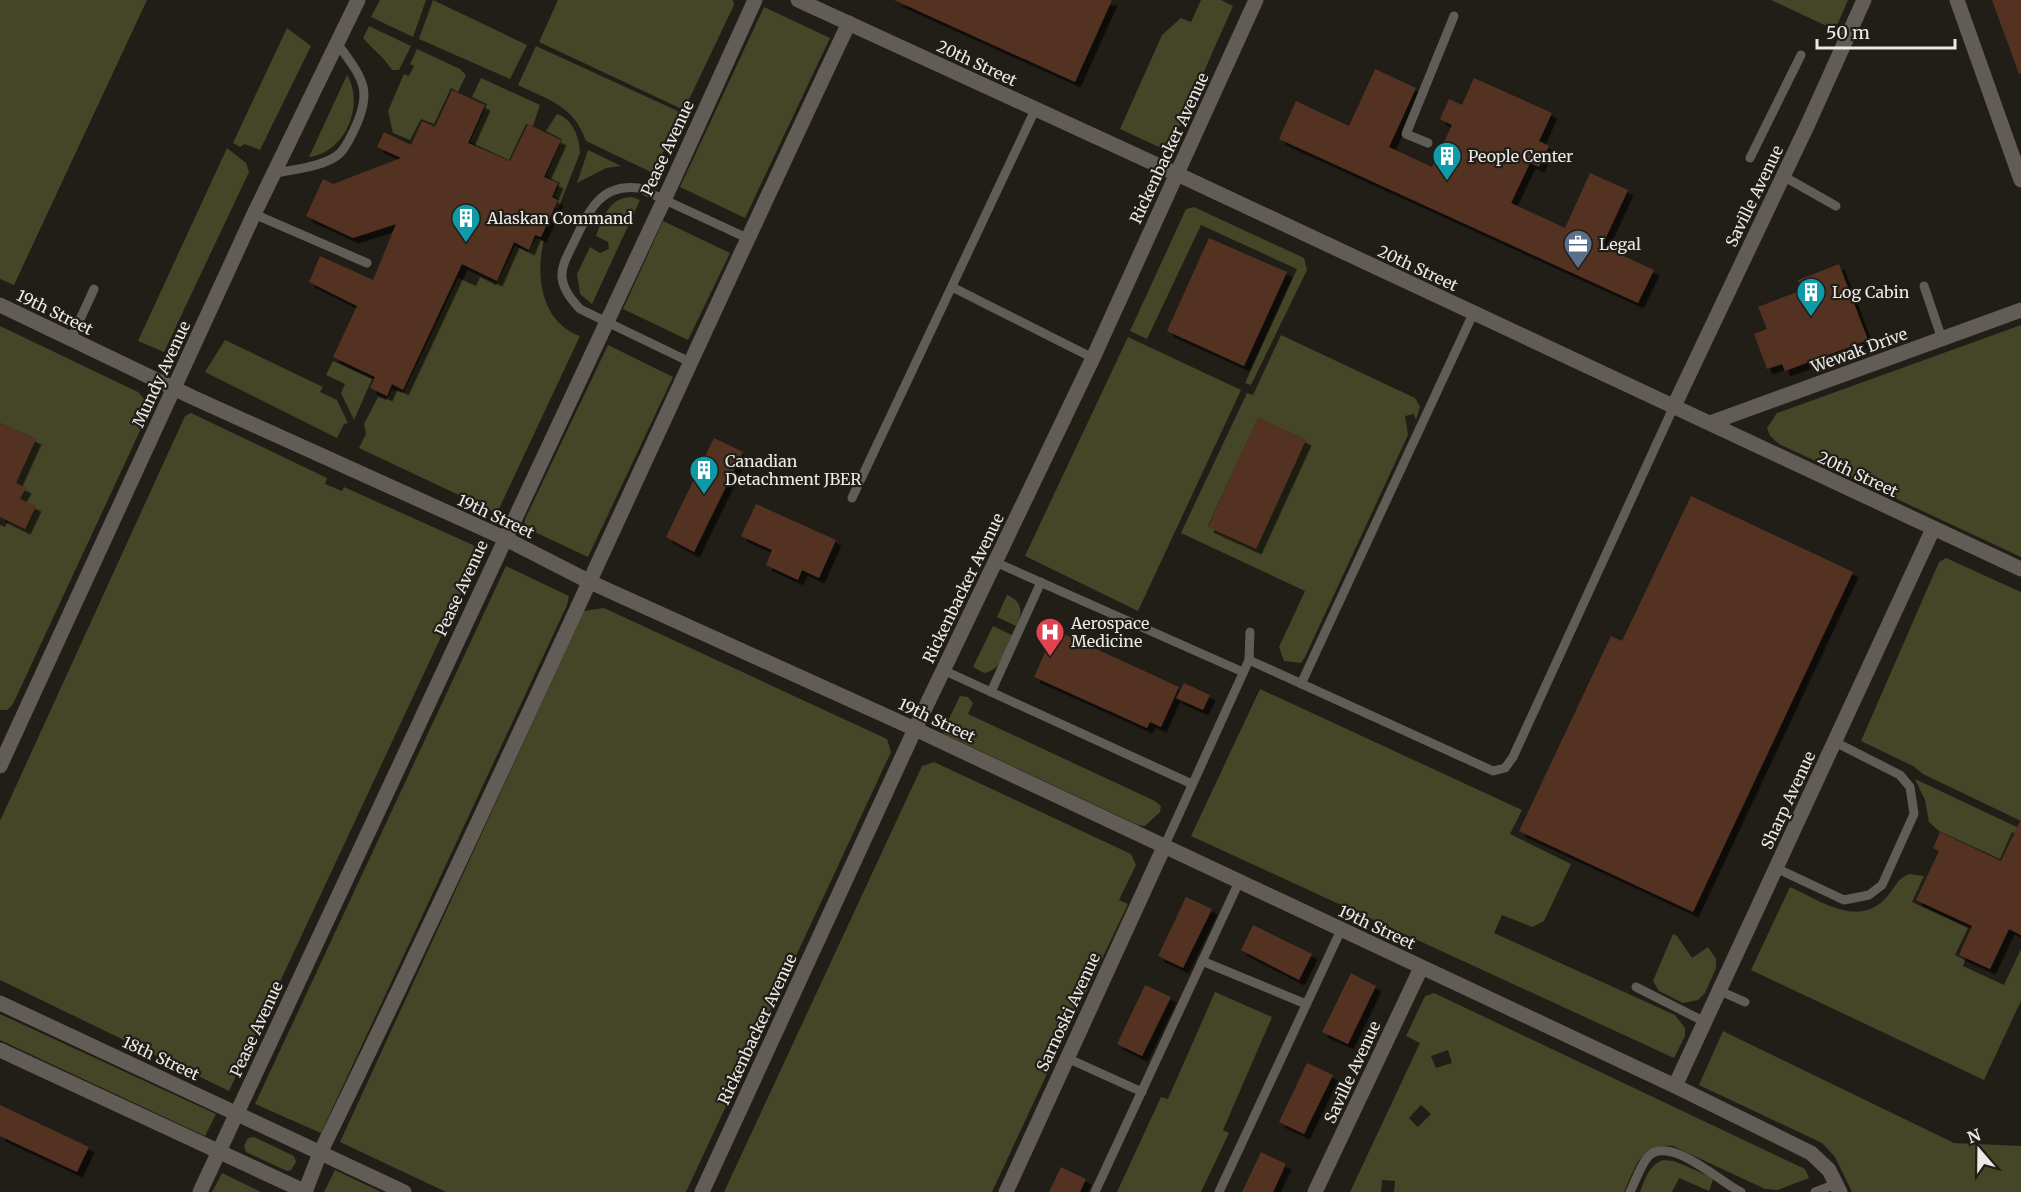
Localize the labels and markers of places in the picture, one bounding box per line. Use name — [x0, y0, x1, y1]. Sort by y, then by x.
building icon: People Center — [1431, 140, 1463, 182]
place label: People Center — [1468, 146, 1573, 166]
building icon: Alaskan Command — [450, 202, 482, 244]
place label: Alaskan Command — [486, 208, 633, 228]
office icon: Legal — [1562, 228, 1594, 270]
place label: Legal — [1599, 234, 1641, 254]
building icon: Log Cabin — [1795, 276, 1827, 318]
place label: Log Cabin — [1832, 282, 1910, 302]
place label: Canadian Detachment JBER — [725, 451, 862, 489]
building icon: Canadian Detachment JBER — [688, 454, 720, 496]
place label: Aerospace Medicine — [1070, 613, 1149, 651]
hospital icon: Aerospace Medicine — [1034, 616, 1066, 658]

